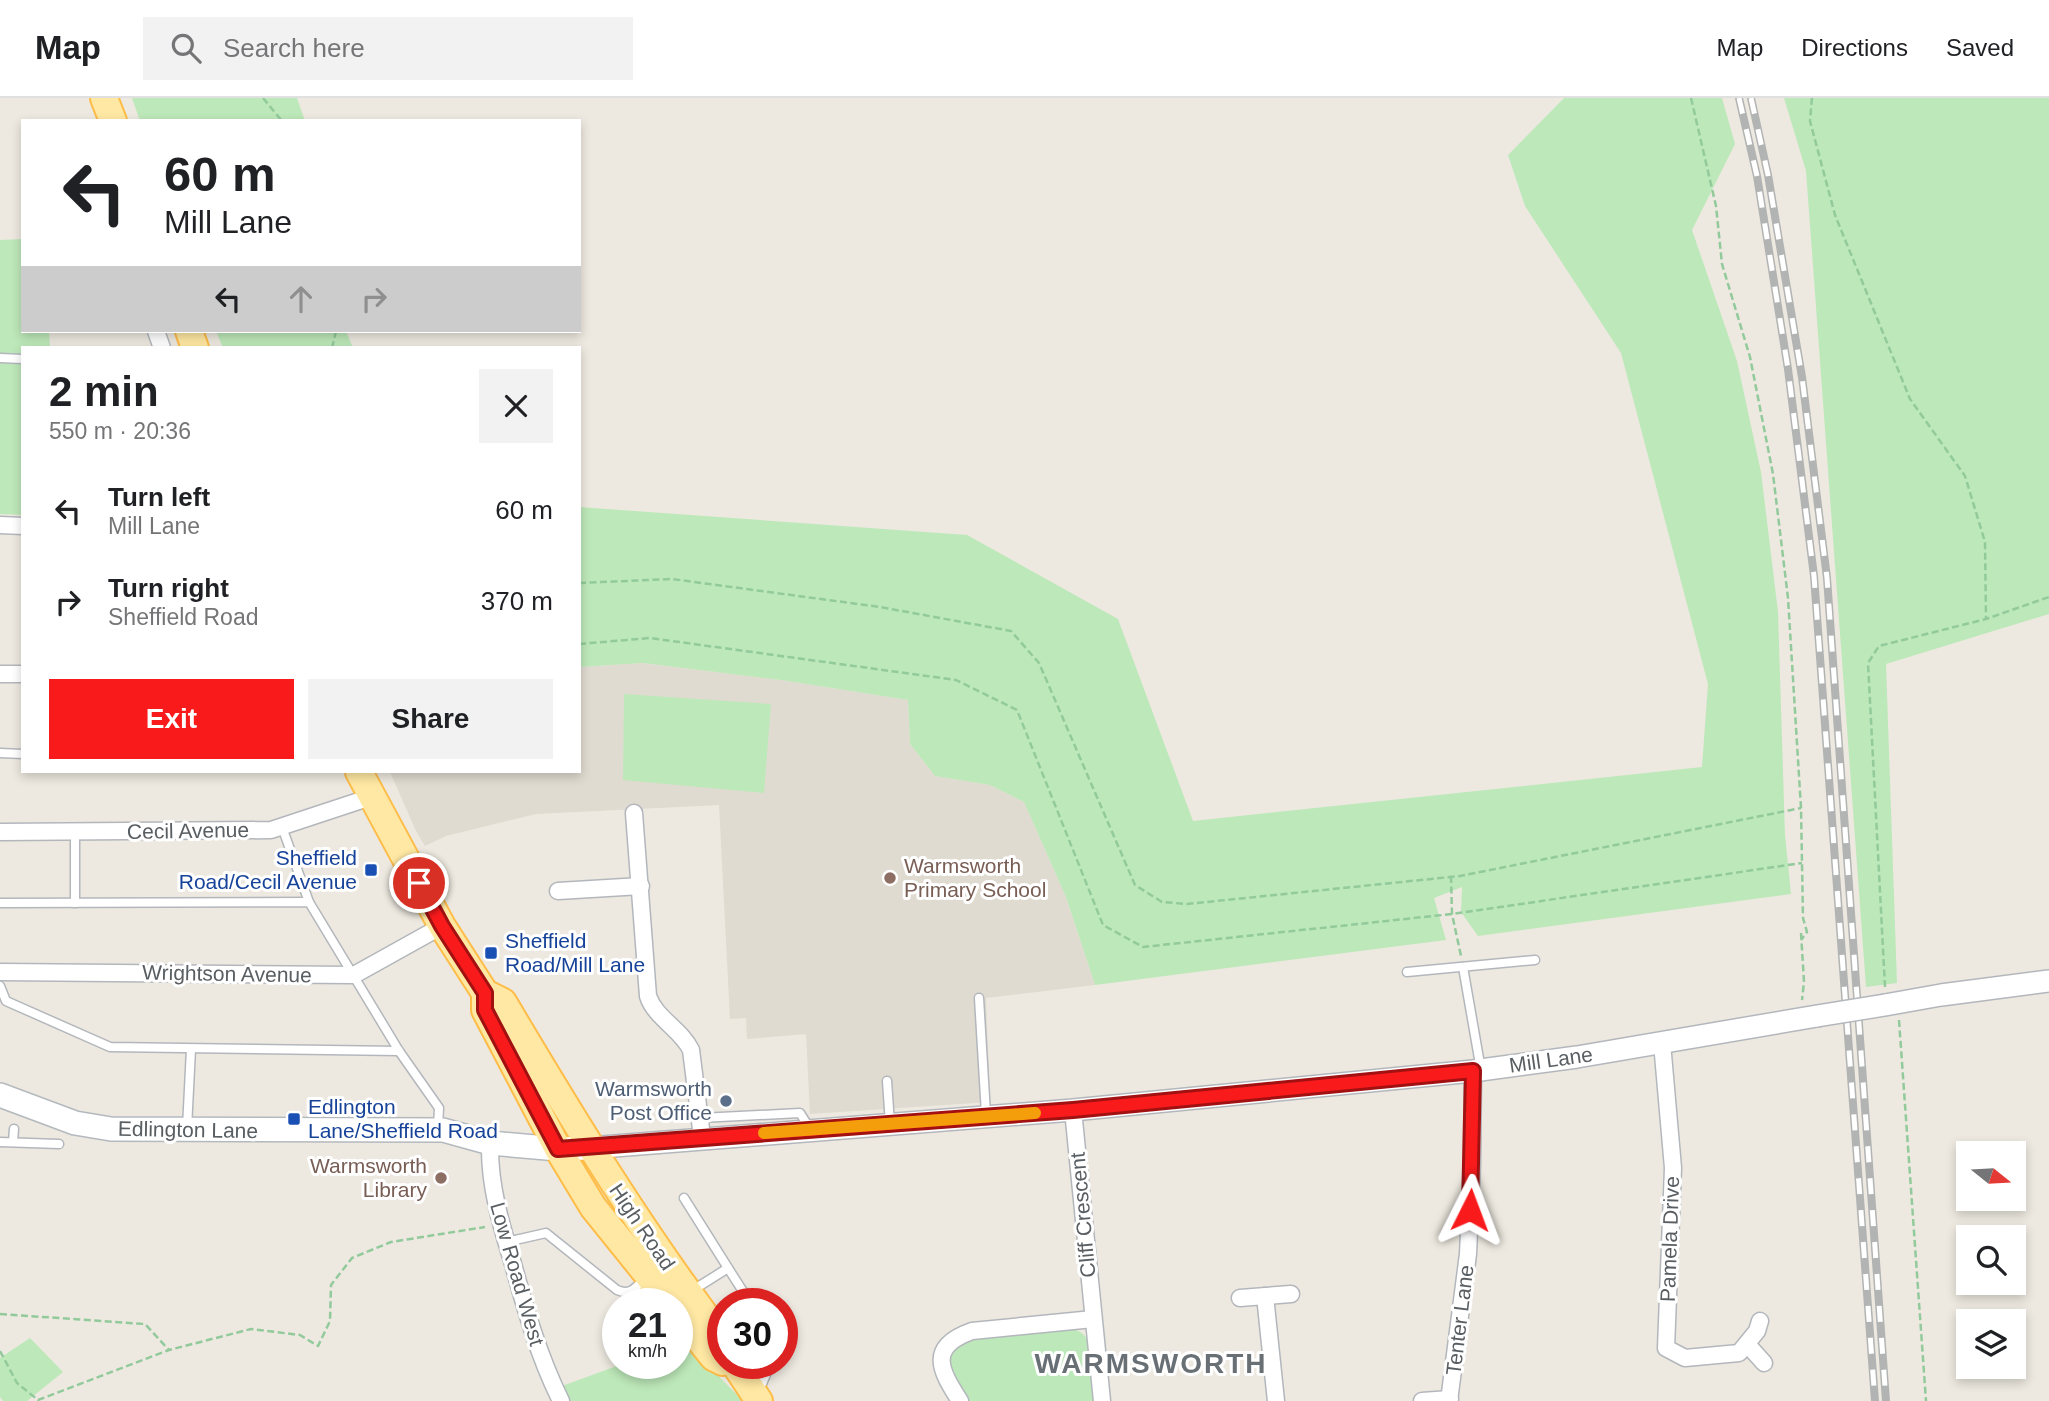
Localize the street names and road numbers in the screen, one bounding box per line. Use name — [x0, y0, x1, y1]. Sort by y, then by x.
street label: Cecil Avenue — [127, 818, 249, 843]
street label: Wrightson Avenue — [142, 961, 312, 986]
street label: Mill Lane — [1508, 1042, 1594, 1077]
street label: Edlington Lane — [118, 1117, 258, 1142]
street label: Cliff Crescent — [1066, 1151, 1099, 1279]
street label: Pamela Drive — [1656, 1176, 1683, 1302]
street label: High Road — [605, 1179, 680, 1274]
street label: Low Road West — [486, 1200, 549, 1348]
street label: Tenter Lane — [1441, 1263, 1478, 1376]

